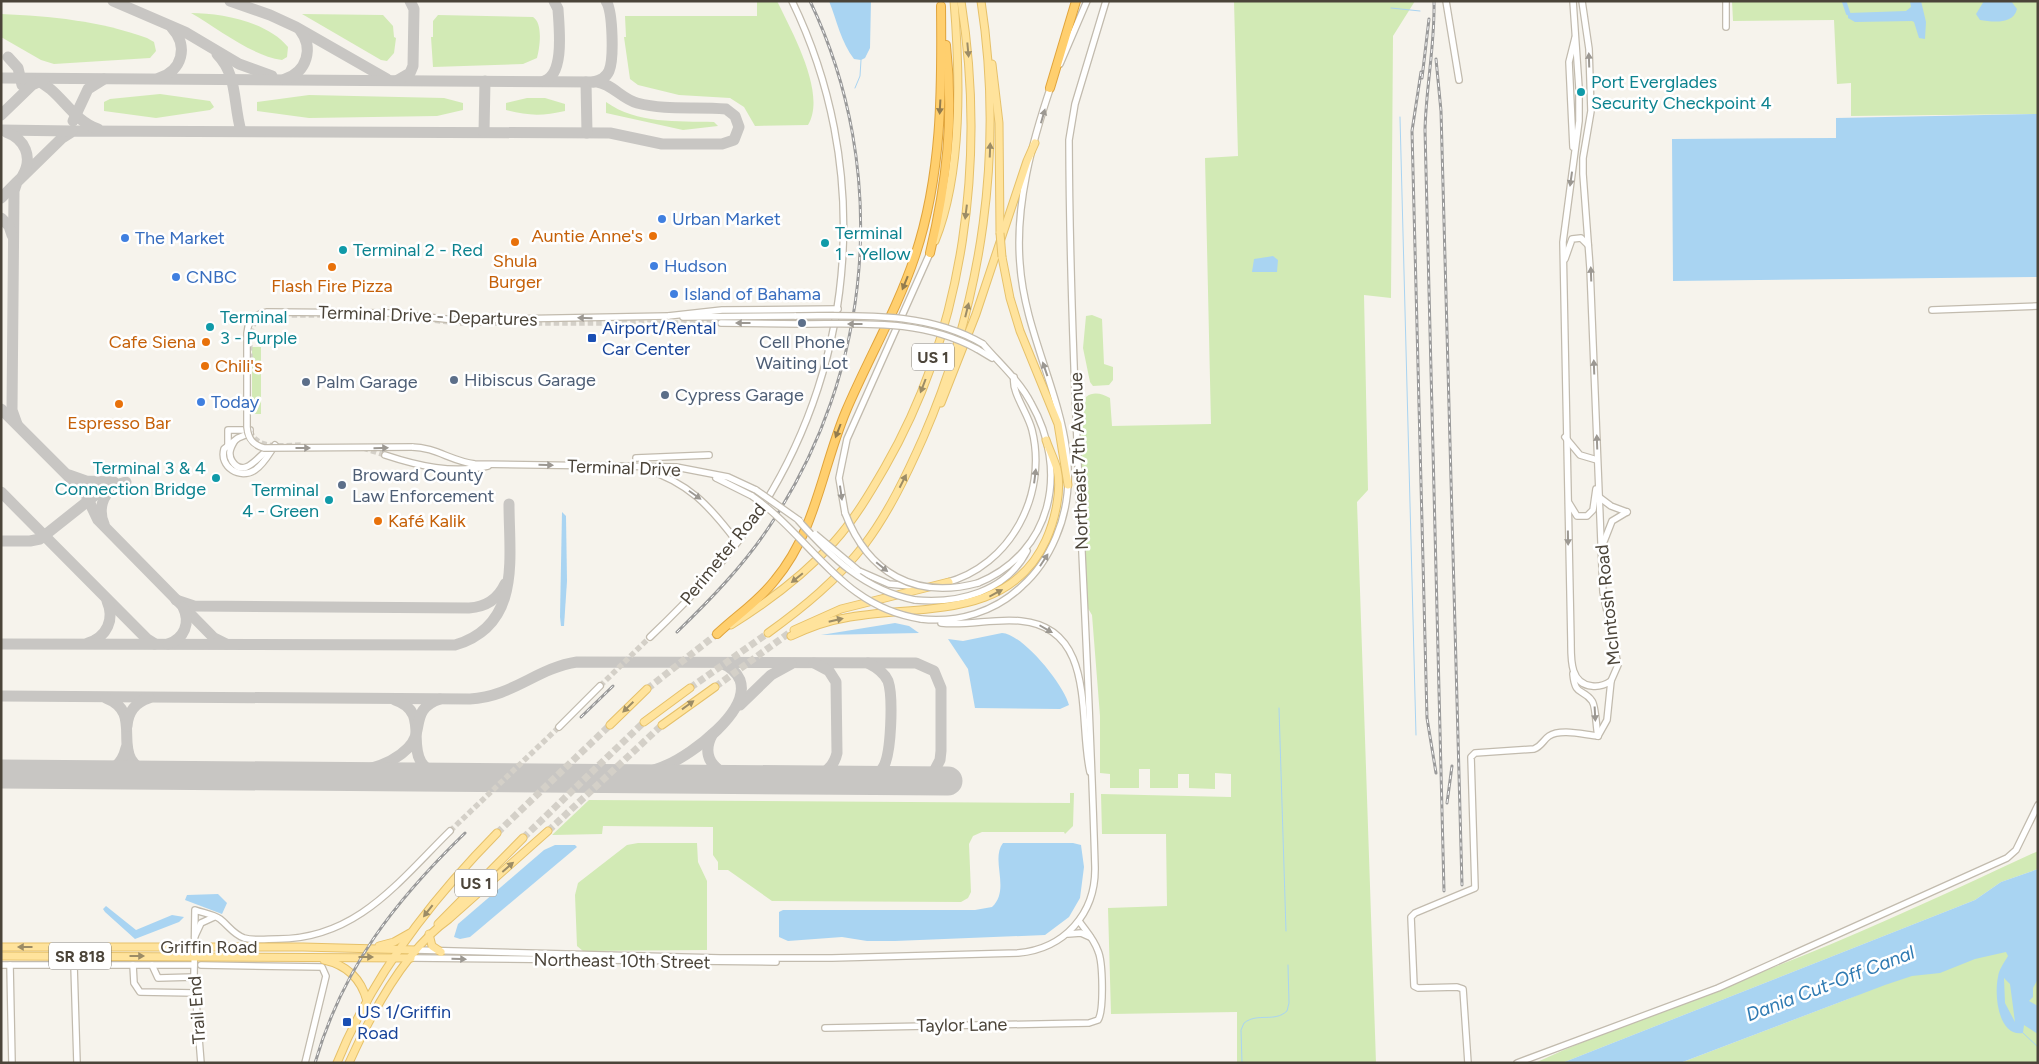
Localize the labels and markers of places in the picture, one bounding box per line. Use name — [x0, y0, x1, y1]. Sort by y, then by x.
place label: Port Everglades Security Checkpoint 4 — [1591, 71, 1772, 114]
marker: Port Everglades Security Checkpoint 4 — [1575, 86, 1587, 98]
place label: Urban Market — [672, 208, 781, 230]
marker: Urban Market — [656, 213, 668, 225]
place label: Terminal 1 - Yellow — [835, 222, 911, 265]
place label: Auntie Anne's — [531, 225, 643, 247]
place label: The Market — [135, 227, 225, 249]
marker: Auntie Anne's — [647, 230, 659, 242]
marker: The Market — [119, 232, 131, 244]
marker: Shula Burger — [509, 236, 521, 248]
marker: Terminal 1 - Yellow — [819, 237, 831, 249]
place label: Terminal 2 - Red — [353, 239, 483, 261]
marker: Terminal 2 - Red — [337, 244, 349, 256]
place label: Shula Burger — [488, 250, 542, 293]
place label: Hudson — [664, 255, 727, 277]
marker: Hudson — [648, 260, 660, 272]
marker: Flash Fire Pizza — [326, 261, 338, 273]
place label: CNBC — [186, 266, 237, 288]
marker: CNBC — [170, 271, 182, 283]
place label: Flash Fire Pizza — [271, 275, 393, 297]
place label: Island of Bahama — [684, 283, 821, 305]
marker: Island of Bahama — [668, 288, 680, 300]
place label: Terminal 3 - Purple — [220, 306, 297, 349]
place label: Airport/Rental Car Center — [602, 317, 716, 360]
marker: Cell Phone Waiting Lot — [796, 317, 808, 329]
marker: Terminal 3 - Purple — [204, 321, 216, 333]
place label: Cafe Siena — [109, 331, 196, 353]
place label: Cell Phone Waiting Lot — [756, 331, 848, 374]
marker: Airport/Rental Car Center — [586, 332, 598, 344]
marker: Cafe Siena — [200, 336, 212, 348]
place label: Chili's — [215, 355, 262, 377]
marker: Chili's — [199, 360, 211, 372]
place label: Hibiscus Garage — [464, 369, 596, 391]
place label: Palm Garage — [316, 371, 418, 393]
marker: Hibiscus Garage — [448, 374, 460, 386]
marker: Palm Garage — [300, 376, 312, 388]
place label: Cypress Garage — [675, 384, 804, 406]
marker: Cypress Garage — [659, 389, 671, 401]
place label: Today — [211, 391, 260, 413]
marker: Today — [195, 396, 207, 408]
marker: Espresso Bar — [113, 398, 125, 410]
place label: Espresso Bar — [67, 412, 171, 434]
place label: Terminal 3 & 4 Connection Bridge — [55, 457, 206, 500]
place label: Broward County Law Enforcement — [352, 464, 495, 507]
marker: Terminal 3 & 4 Connection Bridge — [210, 472, 222, 484]
place label: Terminal 4 - Green — [242, 479, 319, 522]
marker: Broward County Law Enforcement — [336, 479, 348, 491]
marker: Terminal 4 - Green — [323, 494, 335, 506]
place label: Kafé Kalik — [388, 510, 466, 532]
marker: Kafé Kalik — [372, 515, 384, 527]
place label: US 1/Griffin Road — [357, 1001, 451, 1044]
marker: US 1/Griffin Road — [341, 1016, 353, 1028]

